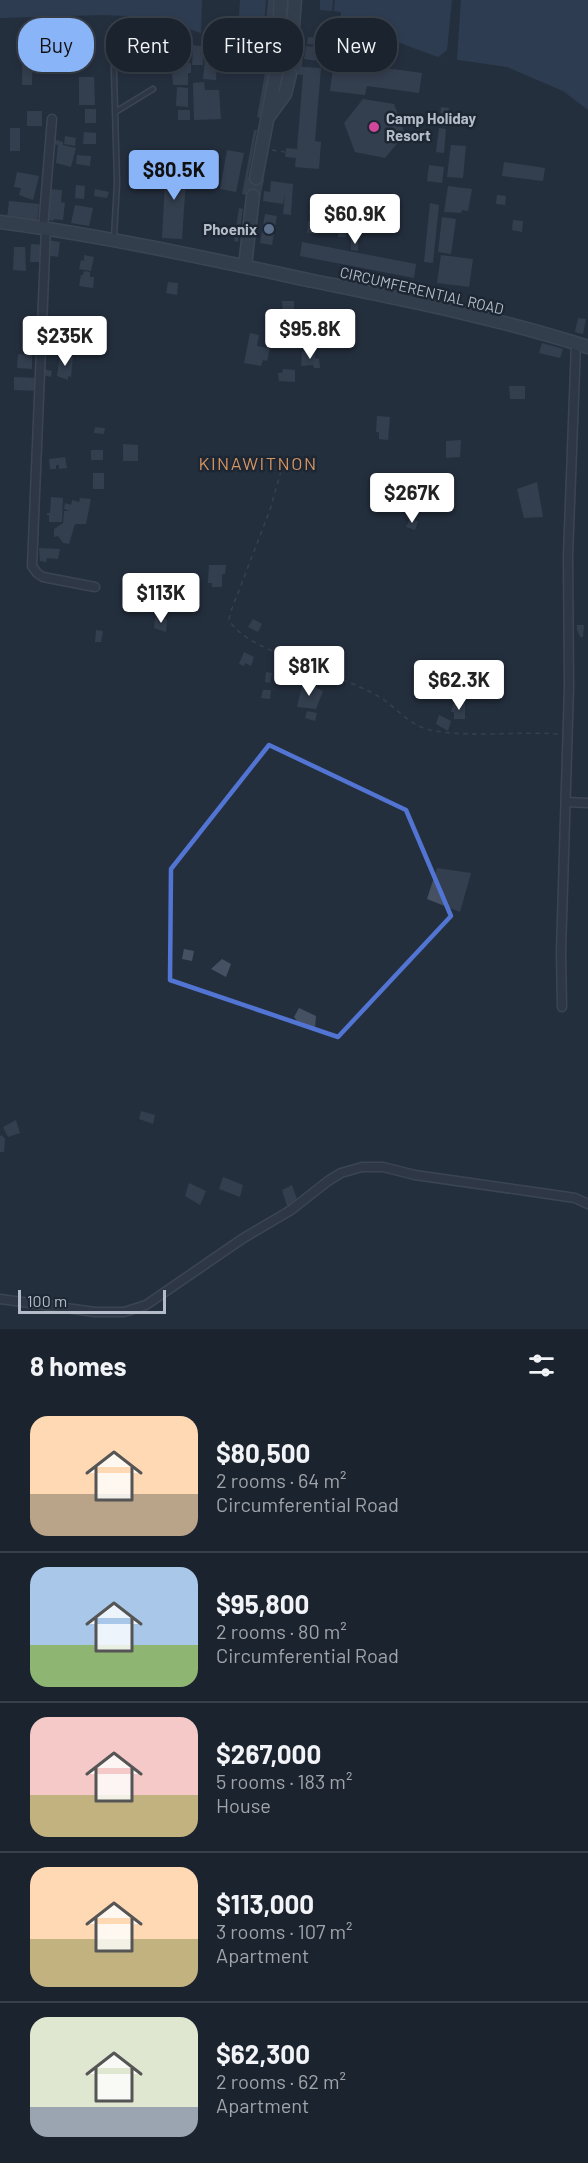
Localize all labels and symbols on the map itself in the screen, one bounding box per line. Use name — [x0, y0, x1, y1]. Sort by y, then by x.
place label: Camp Holiday Resort — [386, 109, 477, 144]
marker: Camp Holiday Resort — [367, 120, 381, 134]
pin: $80.5K — [125, 150, 223, 201]
pin: $60.9K — [306, 194, 404, 245]
place label: Phoenix — [203, 220, 257, 238]
marker: Phoenix — [262, 222, 276, 236]
street label: CIRCUMFERENTIAL ROAD — [338, 262, 506, 318]
pin: $95.8K — [261, 309, 359, 360]
pin: $235K — [23, 316, 107, 367]
district label: KINAWITNON — [198, 452, 318, 474]
pin: $267K — [370, 473, 454, 524]
pin: $113K — [119, 573, 203, 624]
pin: $81K — [273, 646, 345, 697]
pin: $62.3K — [410, 660, 508, 711]
scale bar — [18, 1287, 166, 1314]

